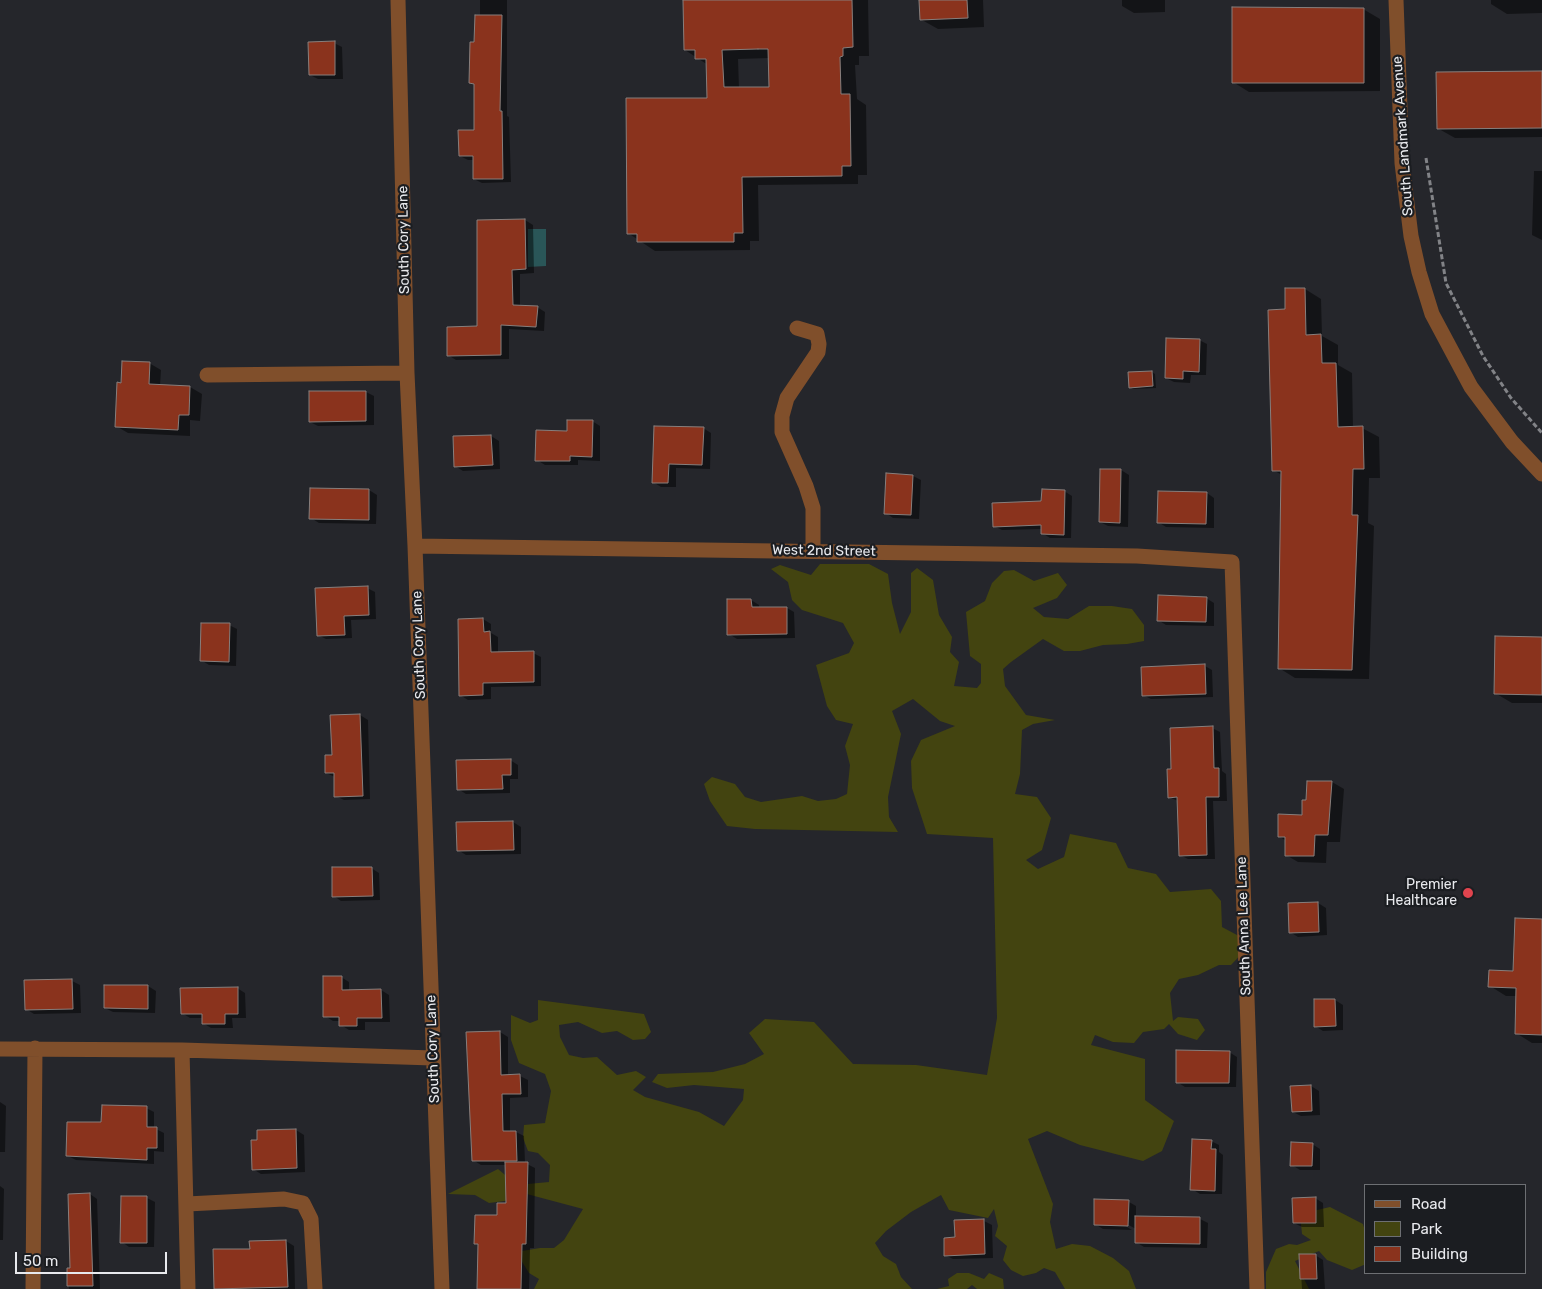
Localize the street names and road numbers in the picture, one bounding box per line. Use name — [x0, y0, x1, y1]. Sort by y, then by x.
street label: South Landmark Avenue — [1389, 56, 1417, 216]
street label: South Cory Lane — [395, 186, 413, 294]
street label: West 2nd Street — [772, 542, 876, 560]
street label: South Cory Lane — [409, 591, 429, 699]
street label: South Anna Lee Lane — [1233, 856, 1255, 996]
street label: South Cory Lane — [423, 995, 443, 1103]

